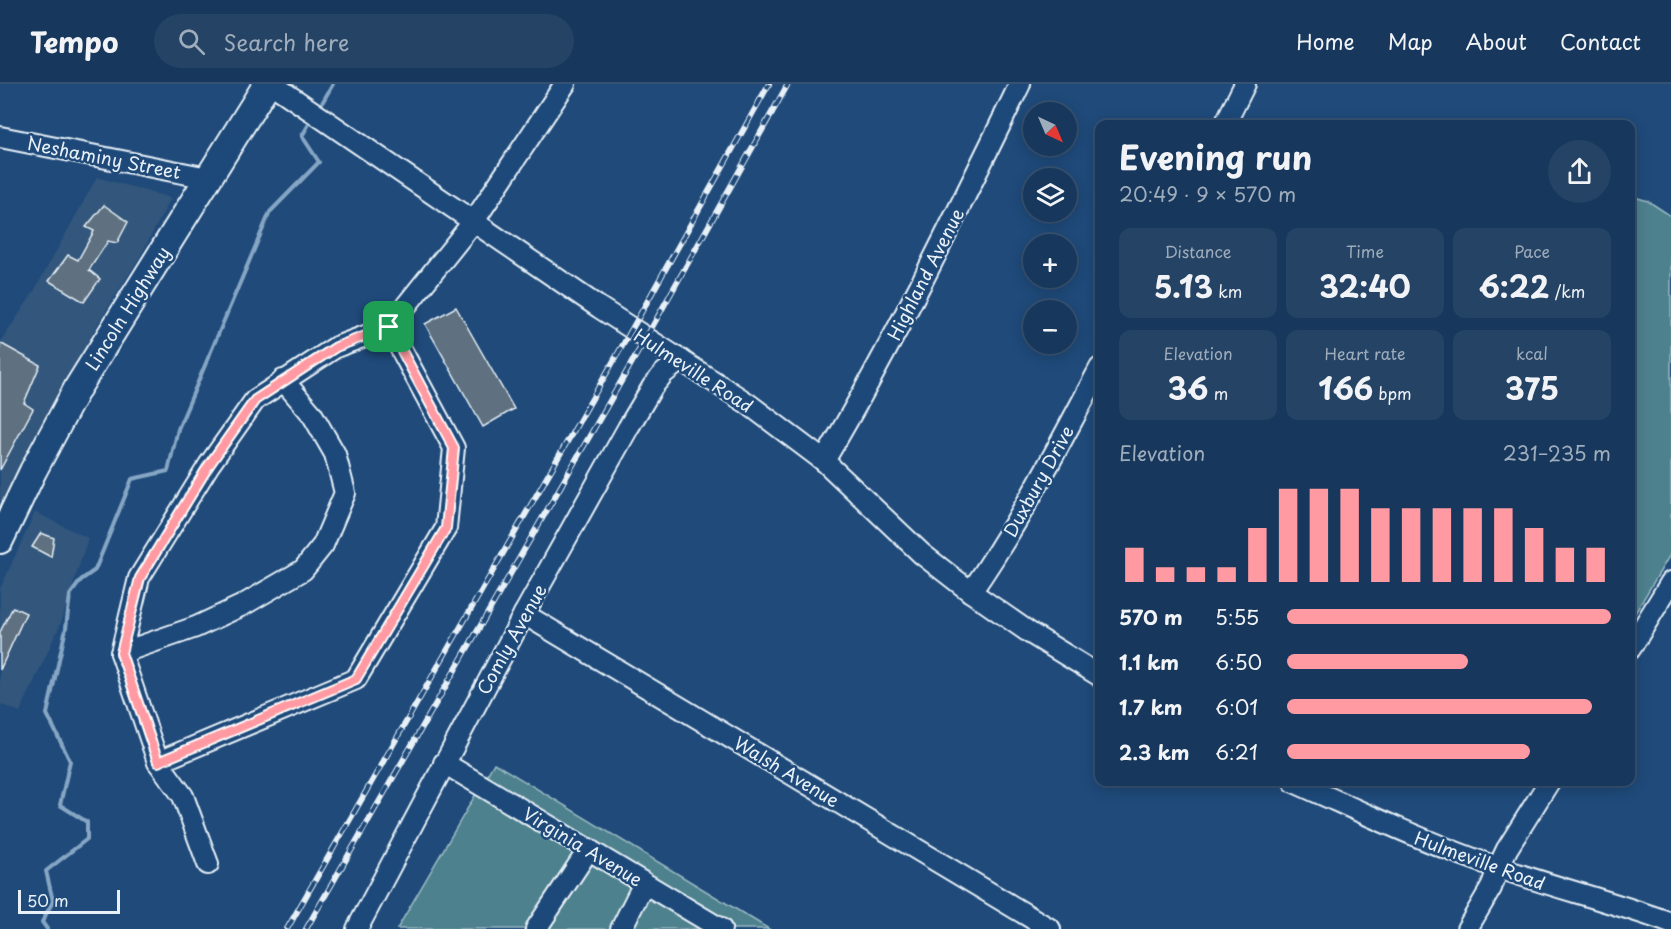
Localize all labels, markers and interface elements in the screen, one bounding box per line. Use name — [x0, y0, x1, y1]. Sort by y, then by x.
search box — [154, 14, 574, 68]
text: Tempo — [30, 20, 118, 63]
icon: search — [175, 25, 208, 58]
text: Search here — [223, 25, 349, 58]
text: Home — [1296, 25, 1355, 57]
text: Map — [1388, 25, 1433, 57]
text: About — [1466, 25, 1527, 57]
text: Contact — [1560, 25, 1641, 57]
north arrow — [1023, 102, 1077, 156]
map controls — [1023, 102, 1077, 354]
street label: Neshaminy Street — [25, 129, 183, 185]
text: Evening run — [1119, 131, 1312, 181]
button: share — [1548, 140, 1611, 203]
button: layers — [1023, 168, 1077, 222]
text: 20:49 · 9 × 570 m — [1119, 179, 1296, 209]
street label: Highland Avenue — [880, 203, 970, 345]
button: + — [1023, 234, 1077, 288]
text: Distance — [1164, 239, 1232, 263]
text: Time — [1346, 239, 1384, 263]
text: Pace — [1514, 239, 1550, 263]
street label: Lincoln Highway — [78, 241, 176, 375]
text: 5.13 — [1154, 263, 1213, 308]
text: 32:40 — [1319, 263, 1411, 308]
text: 6:22 — [1479, 263, 1549, 308]
text: km — [1213, 279, 1242, 303]
text: /km — [1549, 279, 1585, 303]
button: − — [1023, 300, 1077, 354]
pin — [363, 301, 414, 352]
icon: arrive — [372, 310, 405, 343]
street label: Hulmeville Road — [629, 321, 759, 419]
text: Elevation — [1163, 341, 1233, 365]
text: Heart rate — [1325, 341, 1405, 365]
text: kcal — [1516, 341, 1548, 365]
text: 36 — [1168, 365, 1209, 410]
text: 166 — [1318, 365, 1373, 410]
text: 375 — [1505, 365, 1559, 410]
text: m — [1209, 381, 1228, 405]
text: bpm — [1373, 381, 1412, 405]
street label: Duxbury Drive — [996, 420, 1080, 542]
text: Elevation — [1119, 438, 1205, 468]
text: 231–235 m — [1503, 438, 1611, 468]
street label: Comly Avenue — [469, 579, 553, 699]
text: 570 m — [1119, 602, 1183, 632]
text: 5:55 — [1215, 602, 1259, 632]
text: 1.1 km — [1119, 647, 1179, 677]
text: 6:50 — [1215, 647, 1262, 677]
text: 1.7 km — [1119, 692, 1182, 722]
text: 6:01 — [1215, 692, 1258, 722]
street label: Walsh Avenue — [729, 729, 845, 813]
text: 2.3 km — [1119, 737, 1189, 767]
text: 6:21 — [1215, 737, 1258, 767]
street label: Virginia Avenue — [518, 800, 648, 893]
street label: Hulmeville Road — [1411, 824, 1549, 896]
scale bar — [18, 887, 120, 914]
text: 50 m — [27, 888, 68, 912]

